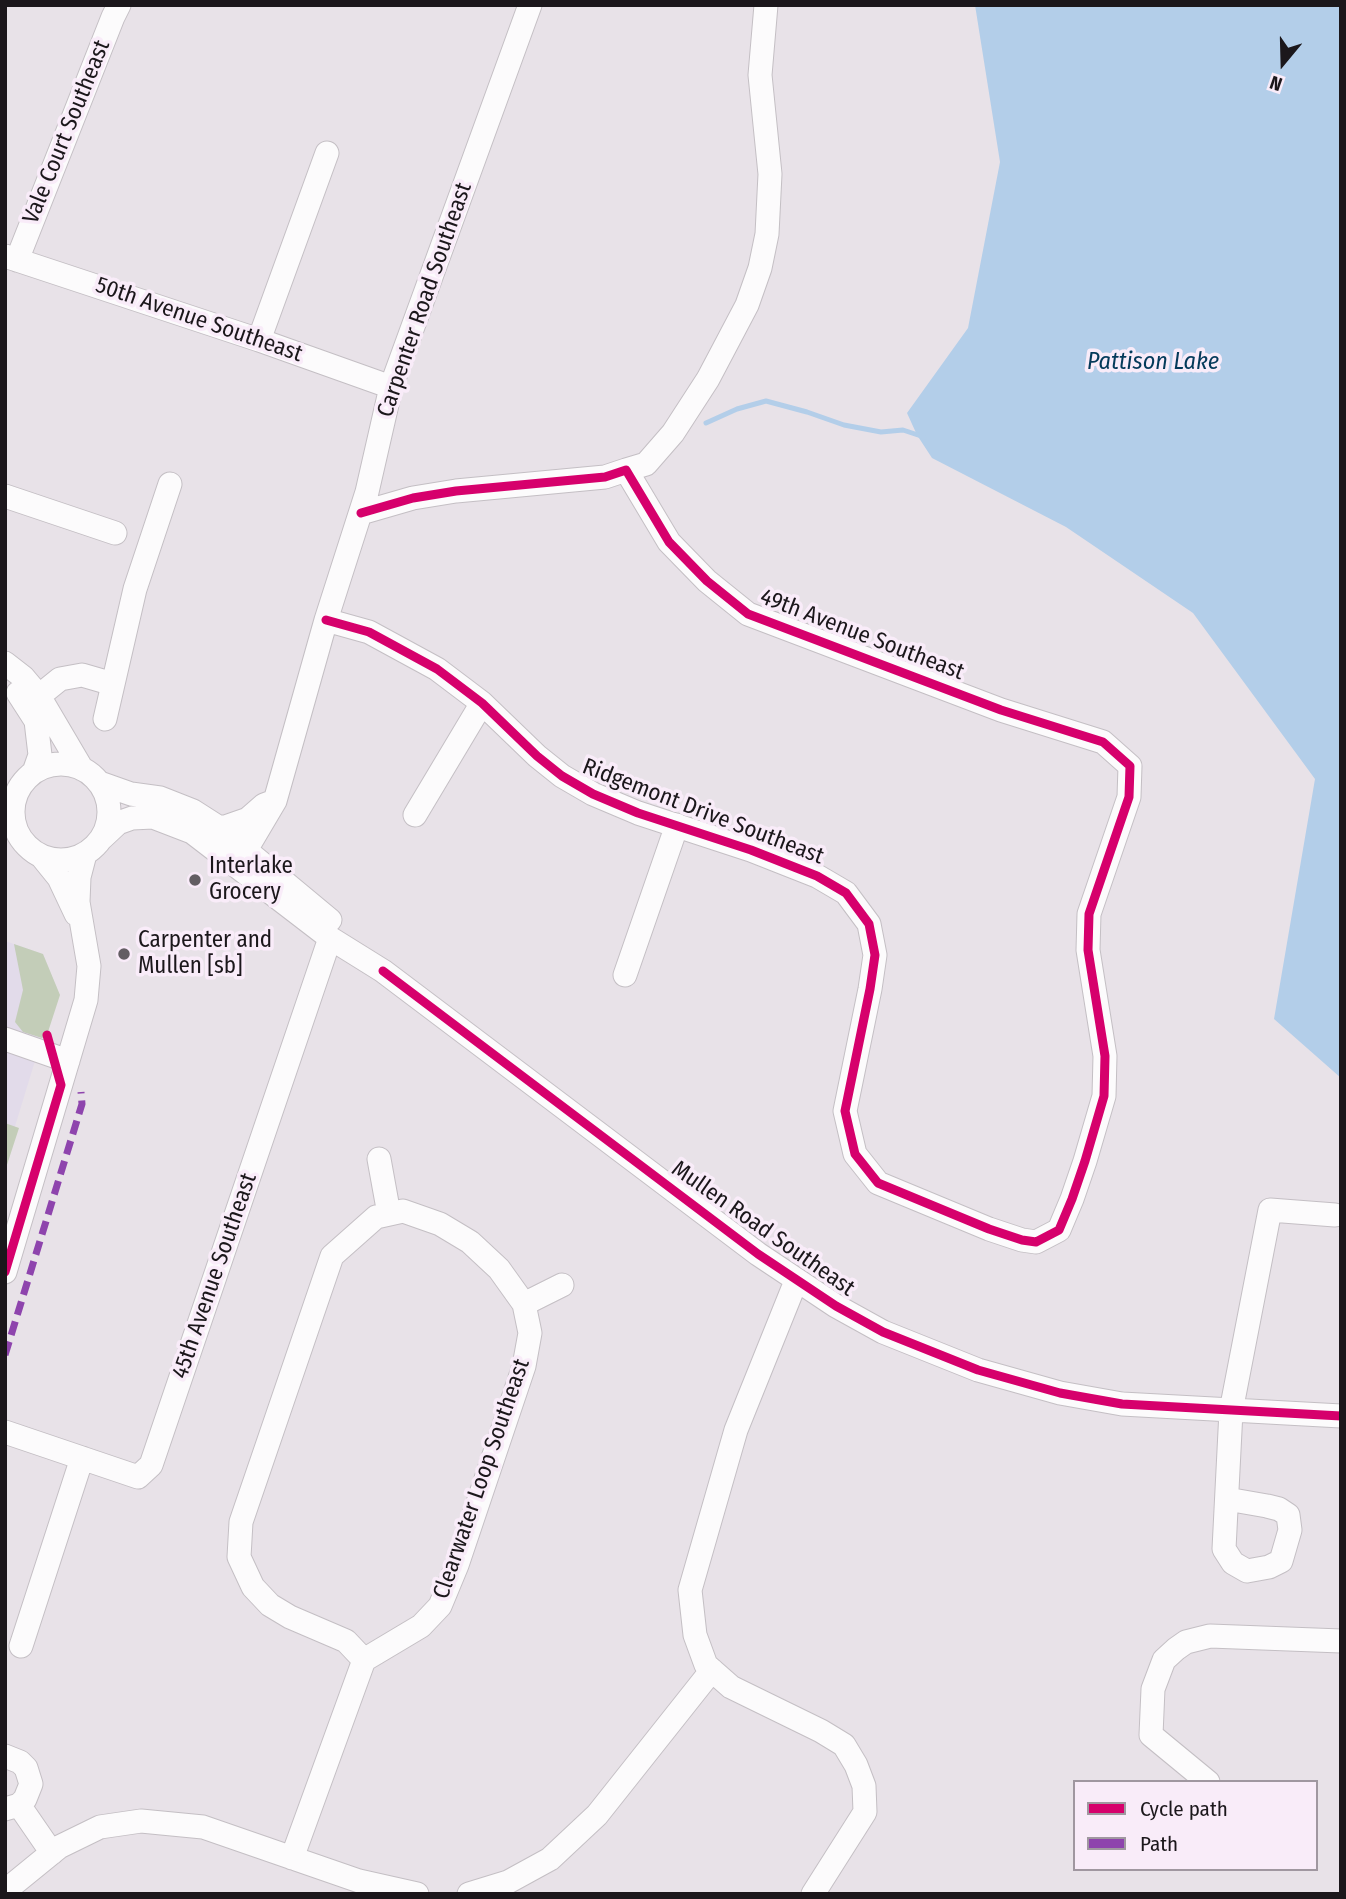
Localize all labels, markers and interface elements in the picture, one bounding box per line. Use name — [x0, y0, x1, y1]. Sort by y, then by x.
north arrow — [1248, 28, 1318, 98]
street label: Vale Court Southeast — [18, 36, 116, 228]
text: N — [1267, 71, 1285, 96]
street label: Carpenter Road Southeast — [372, 179, 478, 421]
street label: 50th Avenue Southeast — [92, 272, 306, 368]
water label: Pattison Lake — [1087, 348, 1219, 376]
street label: 49th Avenue Southeast — [756, 583, 968, 687]
street label: Ridgemont Drive Southeast — [578, 753, 828, 871]
place label: Interlake Grocery — [209, 853, 293, 907]
marker: Interlake Grocery — [187, 872, 203, 888]
place label: Carpenter and Mullen [sb] — [138, 927, 272, 981]
marker: Carpenter and Mullen [sb] — [116, 946, 132, 962]
street label: Mullen Road Southeast — [666, 1155, 860, 1303]
street label: 45th Avenue Southeast — [167, 1170, 263, 1382]
street label: Clearwater Loop Southeast — [428, 1355, 536, 1603]
legend — [1073, 1780, 1318, 1871]
text: Cycle path — [1140, 1796, 1228, 1822]
text: Path — [1140, 1831, 1178, 1857]

